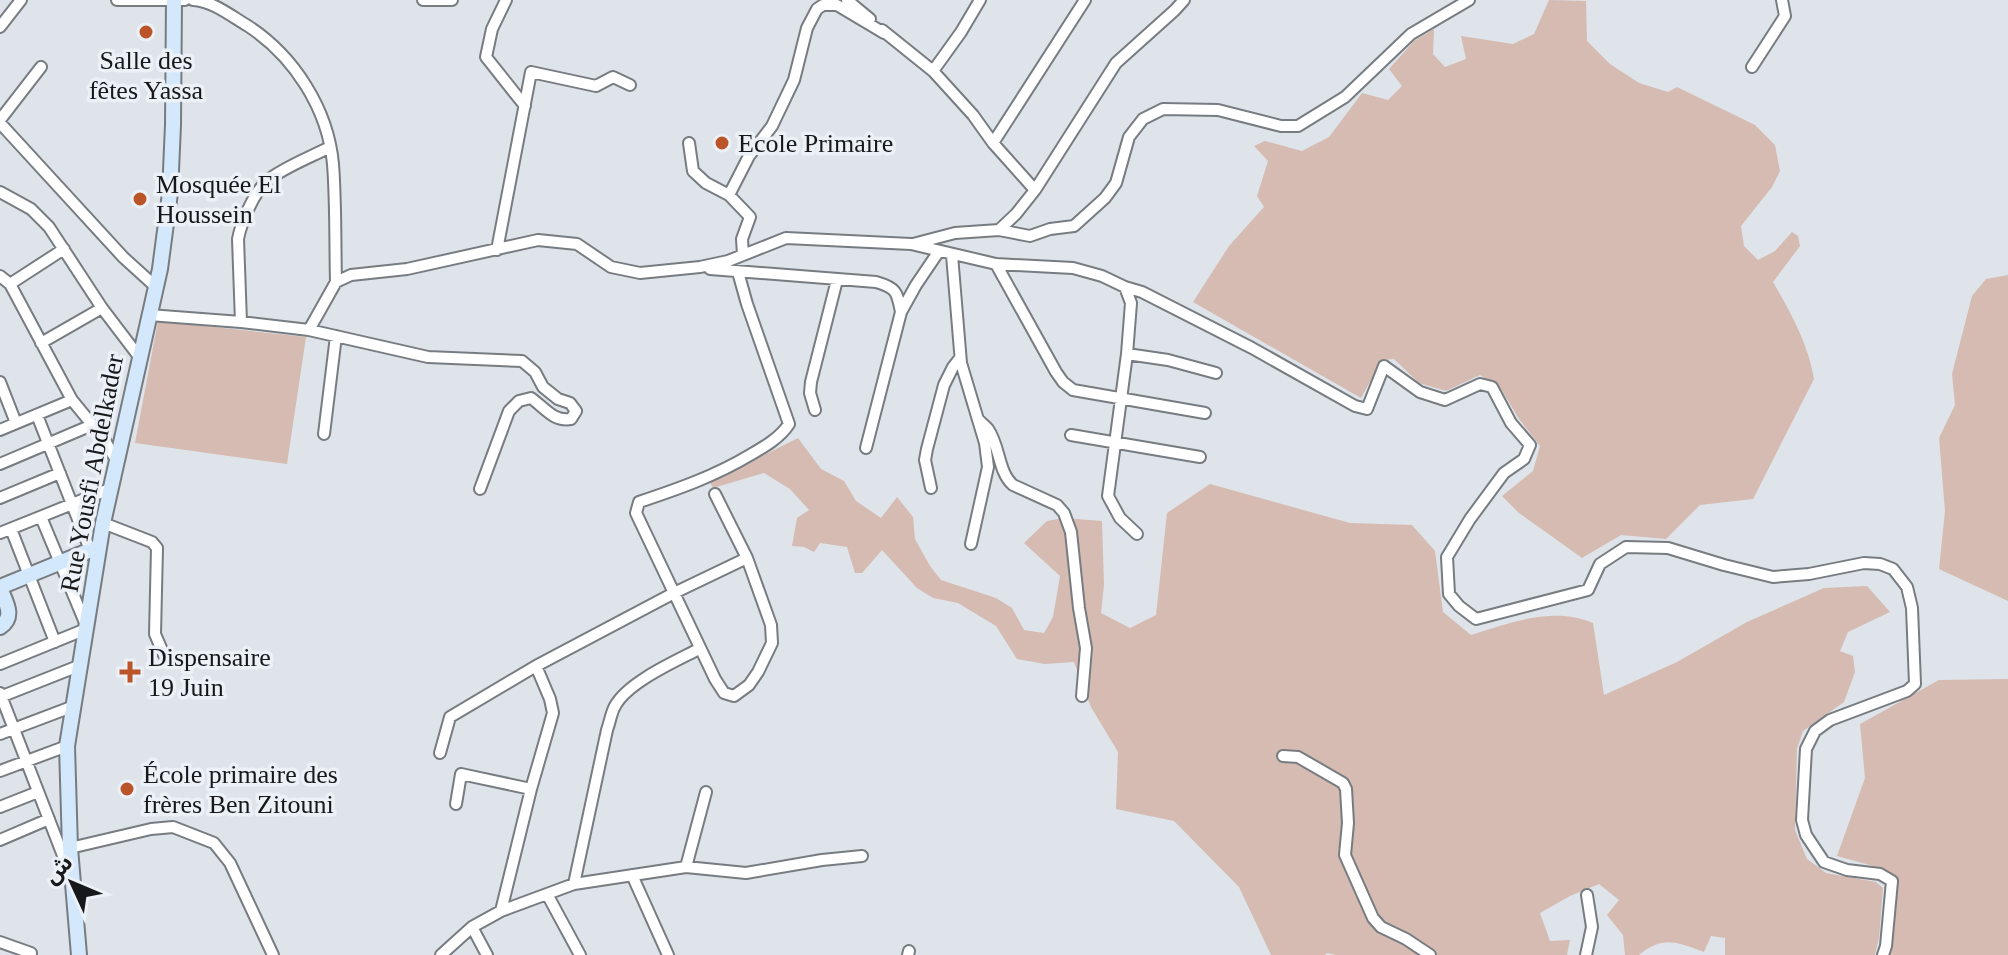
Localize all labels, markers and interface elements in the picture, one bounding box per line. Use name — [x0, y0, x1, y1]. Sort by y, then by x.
marker: Salle des fêtes Yassa — [137, 23, 155, 41]
place label: Salle des fêtes Yassa — [89, 46, 204, 105]
place label: Ecole Primaire — [738, 129, 893, 158]
marker: Ecole Primaire — [713, 134, 731, 152]
place label: Mosquée El Houssein — [156, 170, 281, 229]
marker: Mosquée El Houssein — [131, 190, 149, 208]
street label: Rue Yousfi Abdelkader — [55, 351, 129, 595]
place label: Dispensaire 19 Juin — [148, 643, 271, 702]
marker: Dispensaire 19 Juin — [119, 661, 141, 683]
place label: École primaire des frères Ben Zitouni — [143, 760, 338, 819]
marker: École primaire des frères Ben Zitouni — [118, 780, 136, 798]
north arrow — [32, 843, 112, 923]
text: ش — [39, 850, 77, 889]

